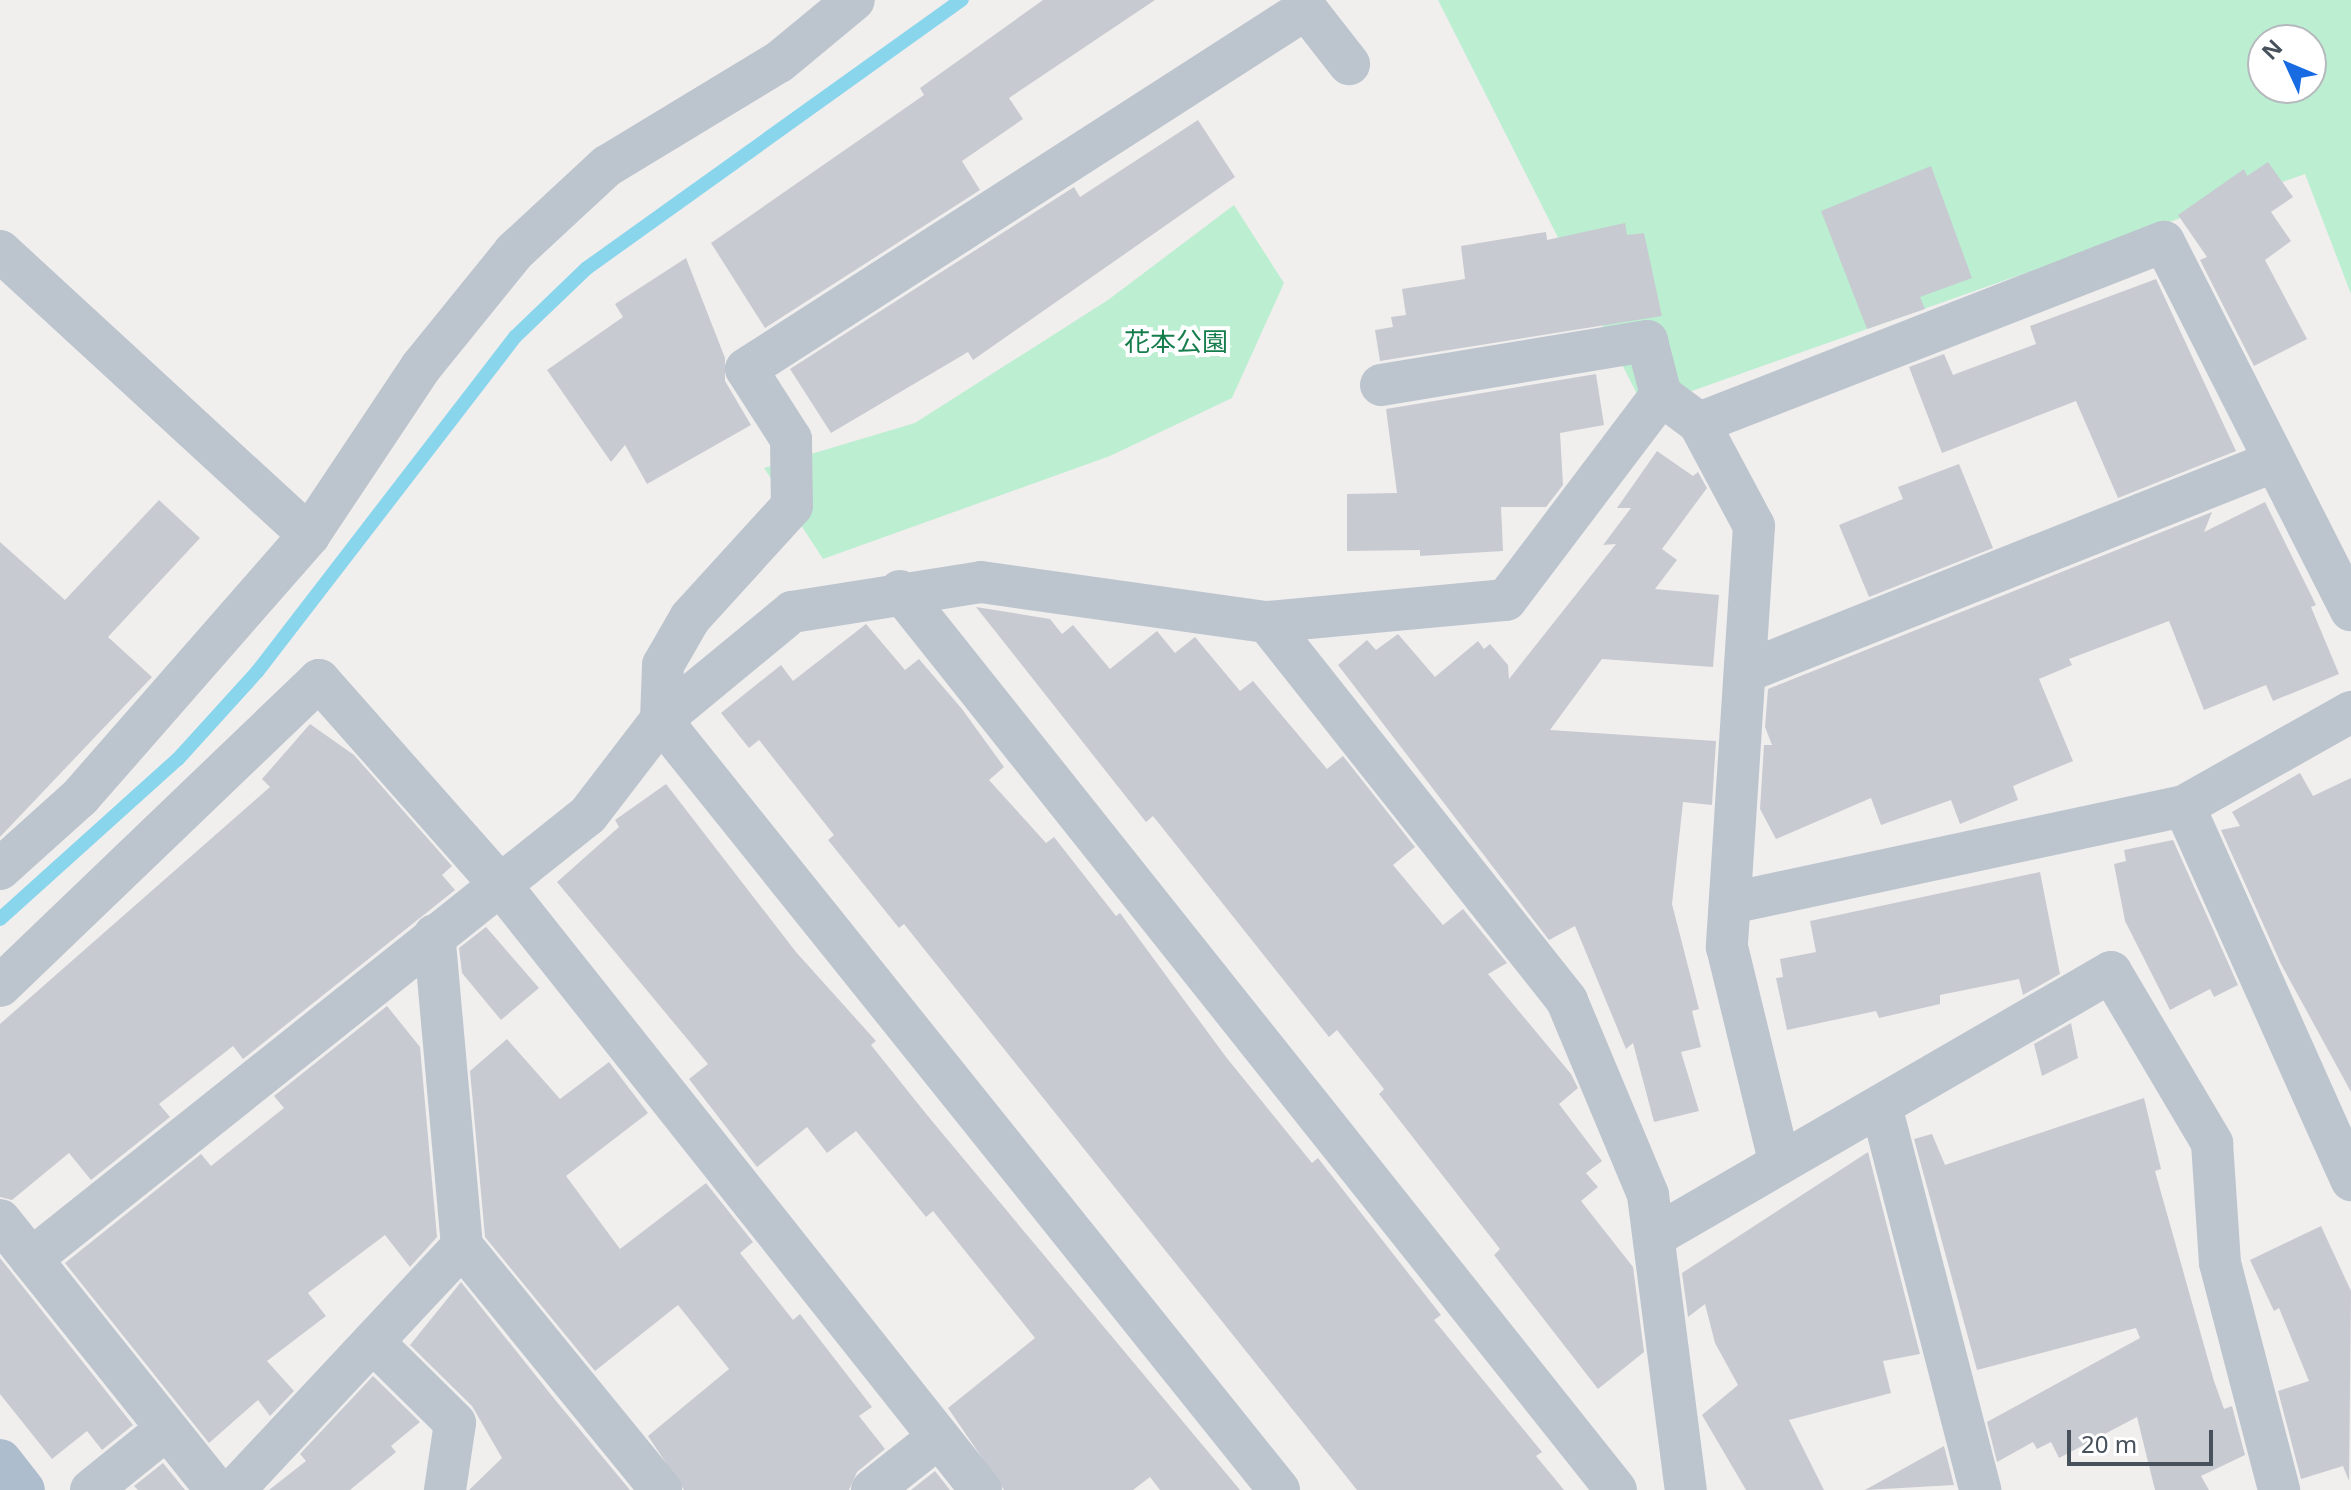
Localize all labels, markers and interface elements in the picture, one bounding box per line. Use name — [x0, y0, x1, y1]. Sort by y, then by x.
north arrow — [2247, 24, 2327, 104]
text: N — [2254, 32, 2288, 66]
park label: 花本公園 — [1124, 326, 1228, 358]
scale bar — [2071, 1414, 2217, 1464]
text: 20 m — [2081, 1427, 2137, 1460]

